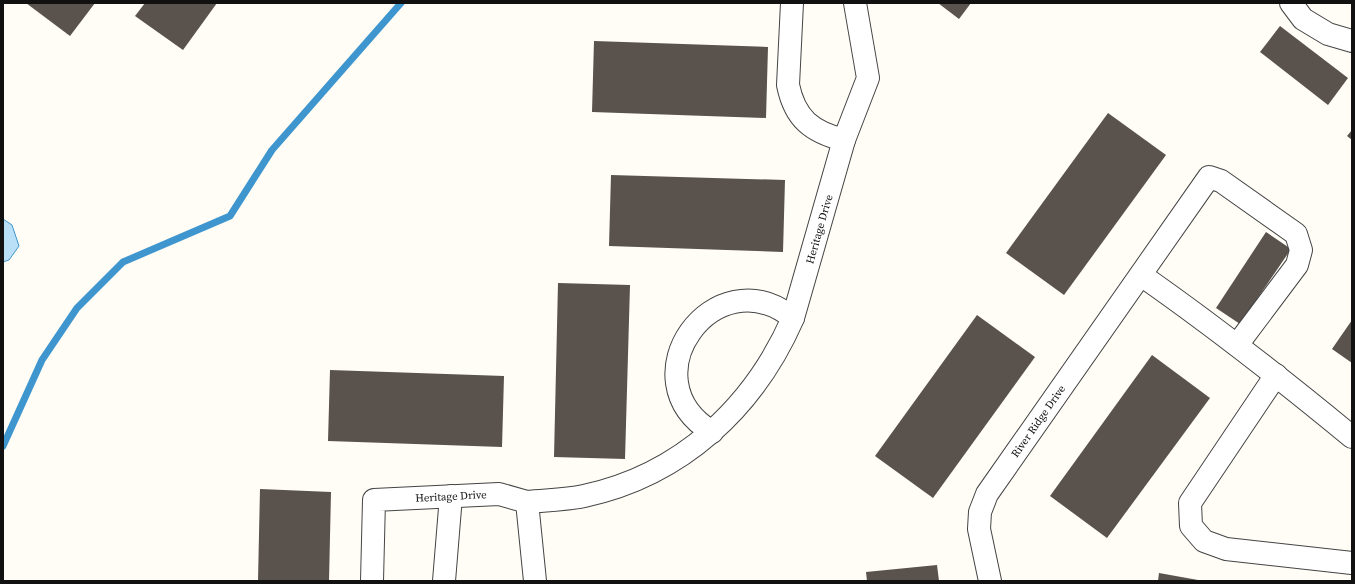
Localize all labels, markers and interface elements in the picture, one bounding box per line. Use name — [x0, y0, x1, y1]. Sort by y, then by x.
street label: Heritage Drive — [802, 192, 837, 265]
street label: River Ridge Drive — [1008, 382, 1069, 461]
street label: Heritage Drive — [415, 487, 487, 506]

